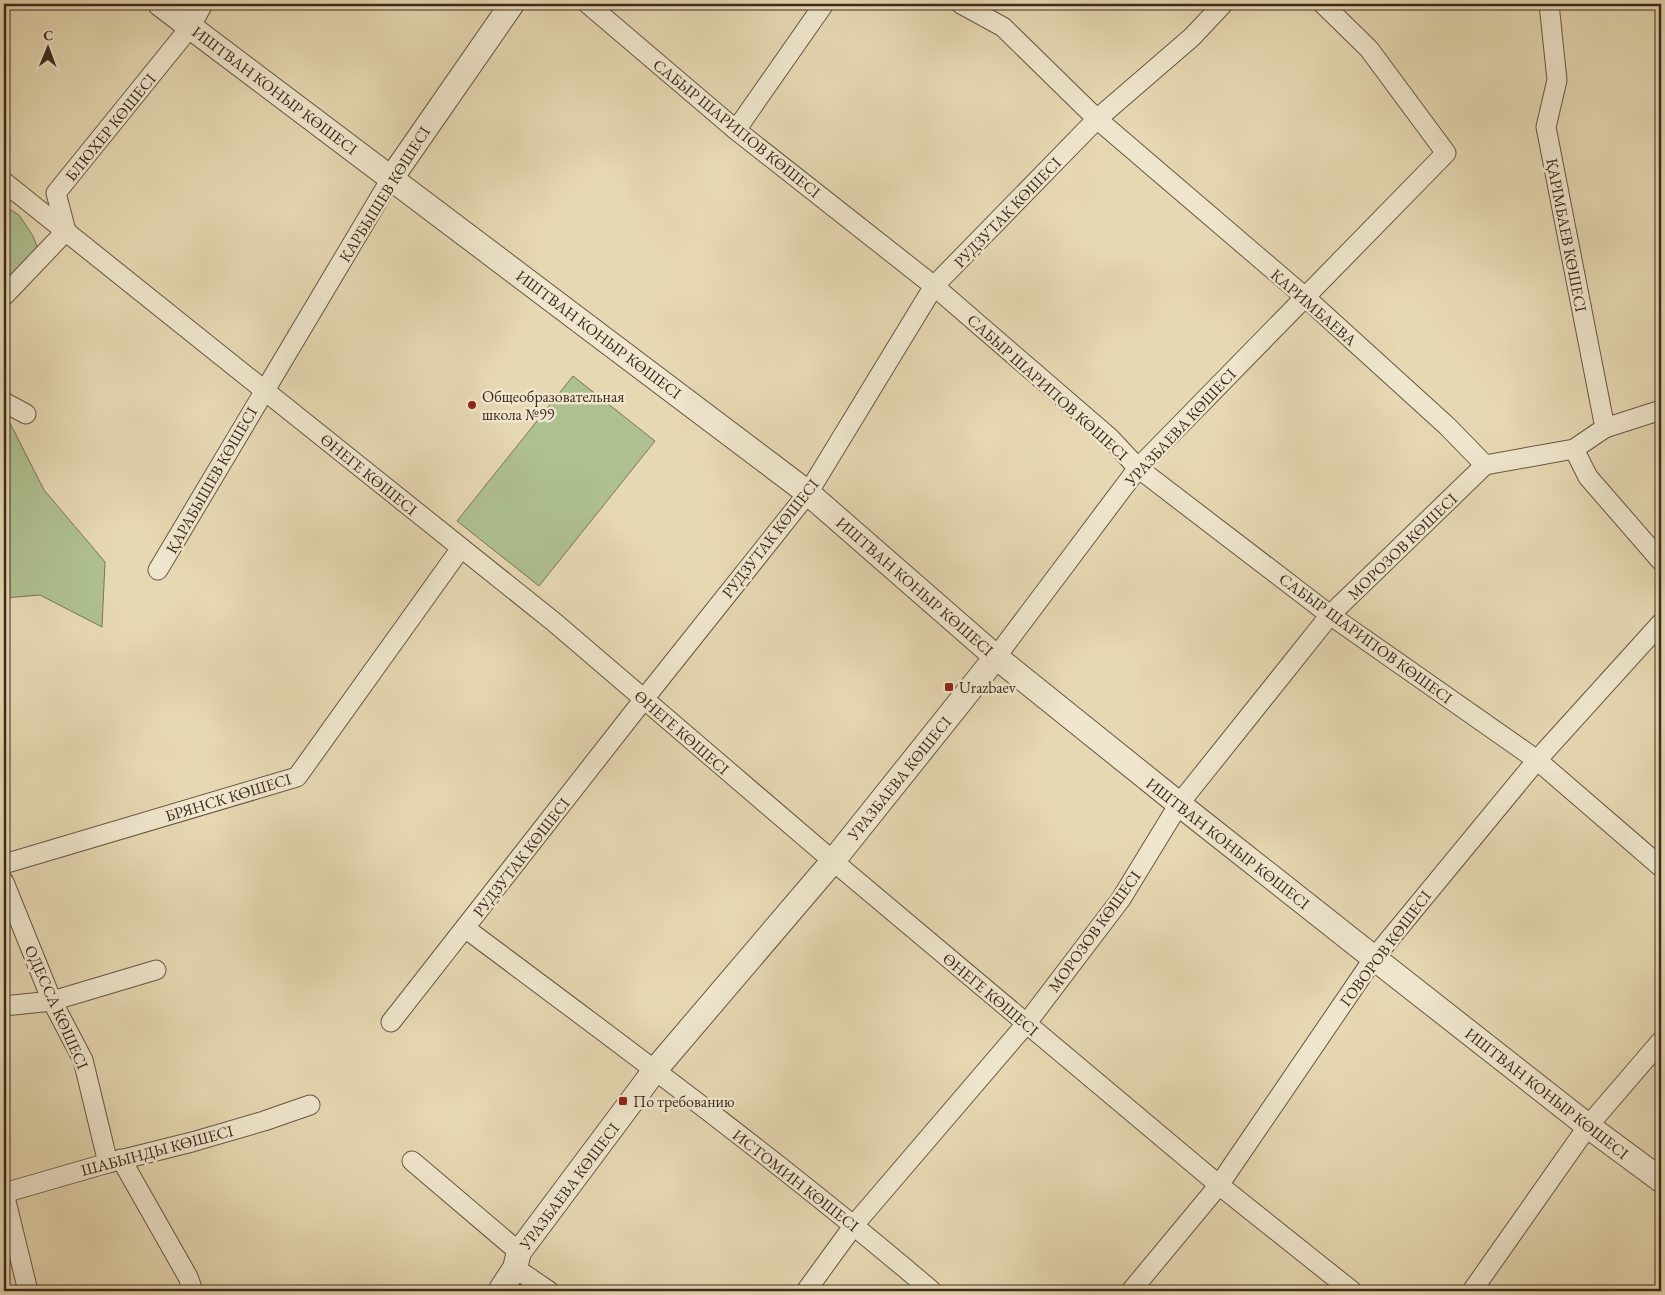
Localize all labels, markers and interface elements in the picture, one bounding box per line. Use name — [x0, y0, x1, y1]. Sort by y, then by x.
street label: ИШТВАН КОНЫР КӨШЕСІ — [188, 21, 362, 160]
north arrow — [22, 22, 72, 72]
text: С — [43, 26, 53, 44]
street label: САБЫР ШАРИПОВ КӨШЕСІ — [649, 54, 825, 203]
street label: БЛЮХЕР КӨШЕСІ — [60, 69, 161, 186]
street label: КАРБЫШЕВ КӨШЕСІ — [334, 122, 435, 266]
street label: РУДЗУТАК КӨШЕСІ — [949, 152, 1066, 272]
street label: ҚАРІМБАЕВ КӨШЕСІ — [1541, 156, 1592, 314]
street label: КАРИМБАЕВА — [1266, 264, 1362, 351]
street label: ИШТВАН КОНЫР КӨШЕСІ — [512, 265, 686, 404]
street label: САБЫР ШАРИПОВ КӨШЕСІ — [963, 309, 1133, 466]
street label: УРАЗБАЕВА КӨШЕСІ — [1120, 363, 1241, 492]
place label: Общеобразовательная школа №99 — [482, 386, 624, 425]
marker: Общеобразовательная школа №99 — [466, 399, 478, 411]
street label: ҚАРАБЫШЕВ КӨШЕСІ — [161, 403, 262, 557]
street label: ӨНЕГЕ КӨШЕСІ — [316, 429, 422, 520]
street label: РУДЗУТАК КӨШЕСІ — [717, 474, 824, 602]
street label: МОРОЗОВ КӨШЕСІ — [1343, 488, 1462, 604]
street label: ИШТВАН КОНЫР КӨШЕСІ — [831, 512, 998, 661]
street label: САБЫР ШАРИПОВ КӨШЕСІ — [1275, 568, 1457, 709]
place label: Urazbaev — [959, 677, 1017, 698]
marker: Urazbaev — [943, 681, 955, 693]
street label: ӨНЕГЕ КӨШЕСІ — [630, 685, 734, 780]
street label: УРАЗБАЕВА КӨШЕСІ — [842, 711, 956, 846]
street label: БРЯНСК КӨШЕСІ — [163, 768, 294, 827]
street label: ИШТВАН КОНЫР КӨШЕСІ — [1142, 773, 1314, 914]
street label: РУДЗУТАК КӨШЕСІ — [468, 793, 575, 921]
street label: МОРОЗОВ КӨШЕСІ — [1043, 866, 1146, 996]
street label: ГОВОРОВ КӨШЕСІ — [1335, 886, 1436, 1010]
street label: ОДЕССА КӨШЕСІ — [20, 942, 94, 1073]
street label: ӨНЕГЕ КӨШЕСІ — [938, 948, 1043, 1041]
street label: ИШТВАН КОНЫР КӨШЕСІ — [1461, 1023, 1633, 1164]
place label: По требованию — [633, 1091, 734, 1112]
marker: По требованию — [617, 1095, 629, 1107]
street label: УРАЗБАЕВА КӨШЕСІ — [514, 1118, 624, 1255]
street label: ШАБЫНДЫ КӨШЕСІ — [79, 1120, 236, 1181]
street label: ИСТОМИН КӨШЕСІ — [728, 1125, 864, 1237]

